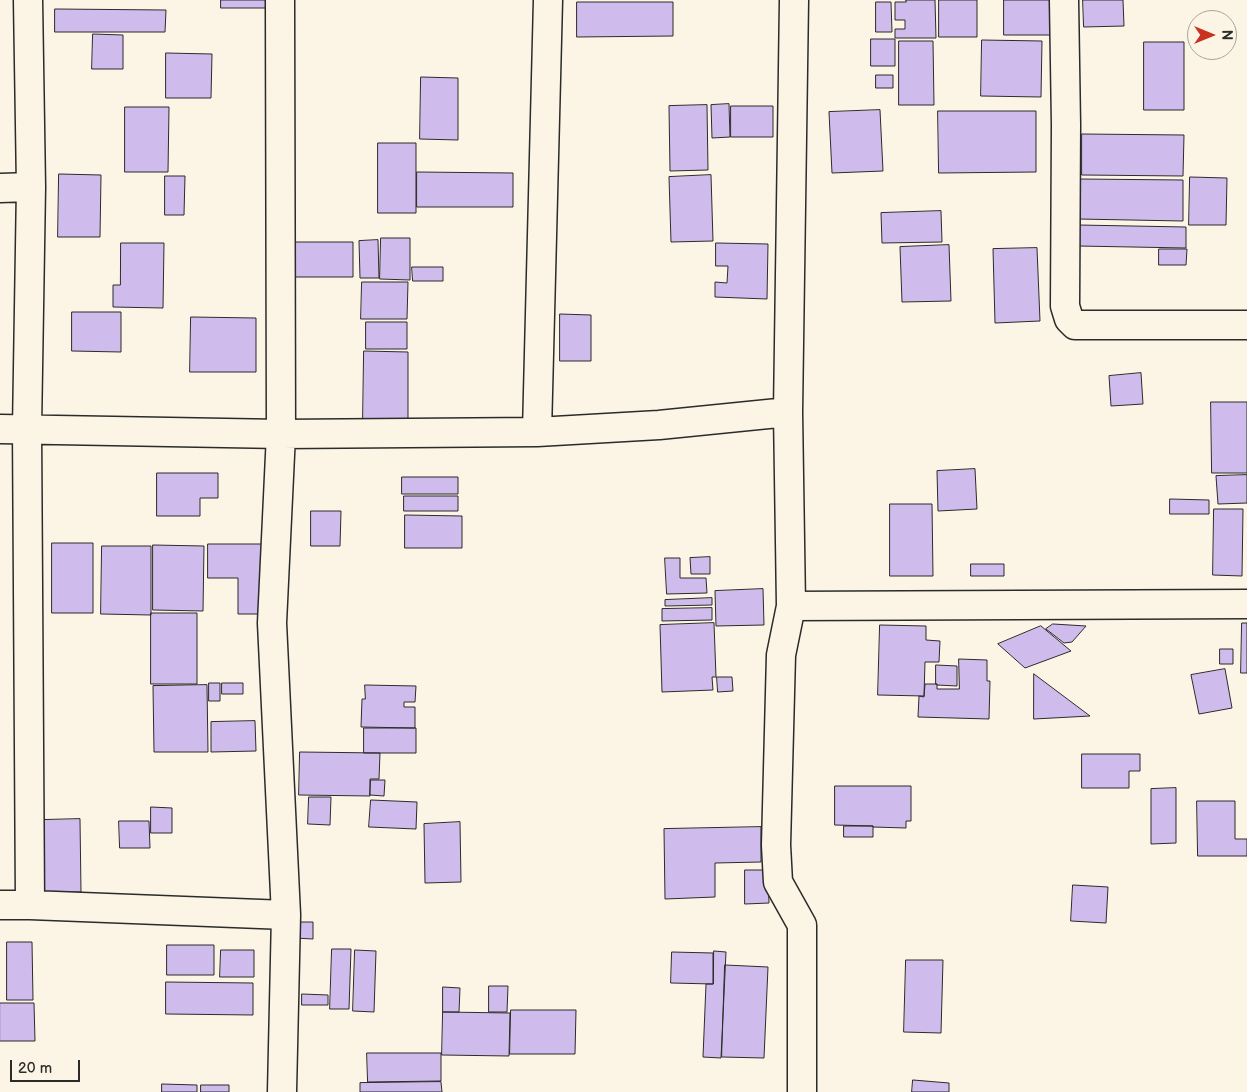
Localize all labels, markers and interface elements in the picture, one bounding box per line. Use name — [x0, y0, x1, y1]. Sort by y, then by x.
north arrow — [1187, 10, 1237, 60]
text: N — [1218, 30, 1235, 40]
scale bar — [12, 1050, 82, 1082]
text: 20 m — [18, 1059, 52, 1078]

